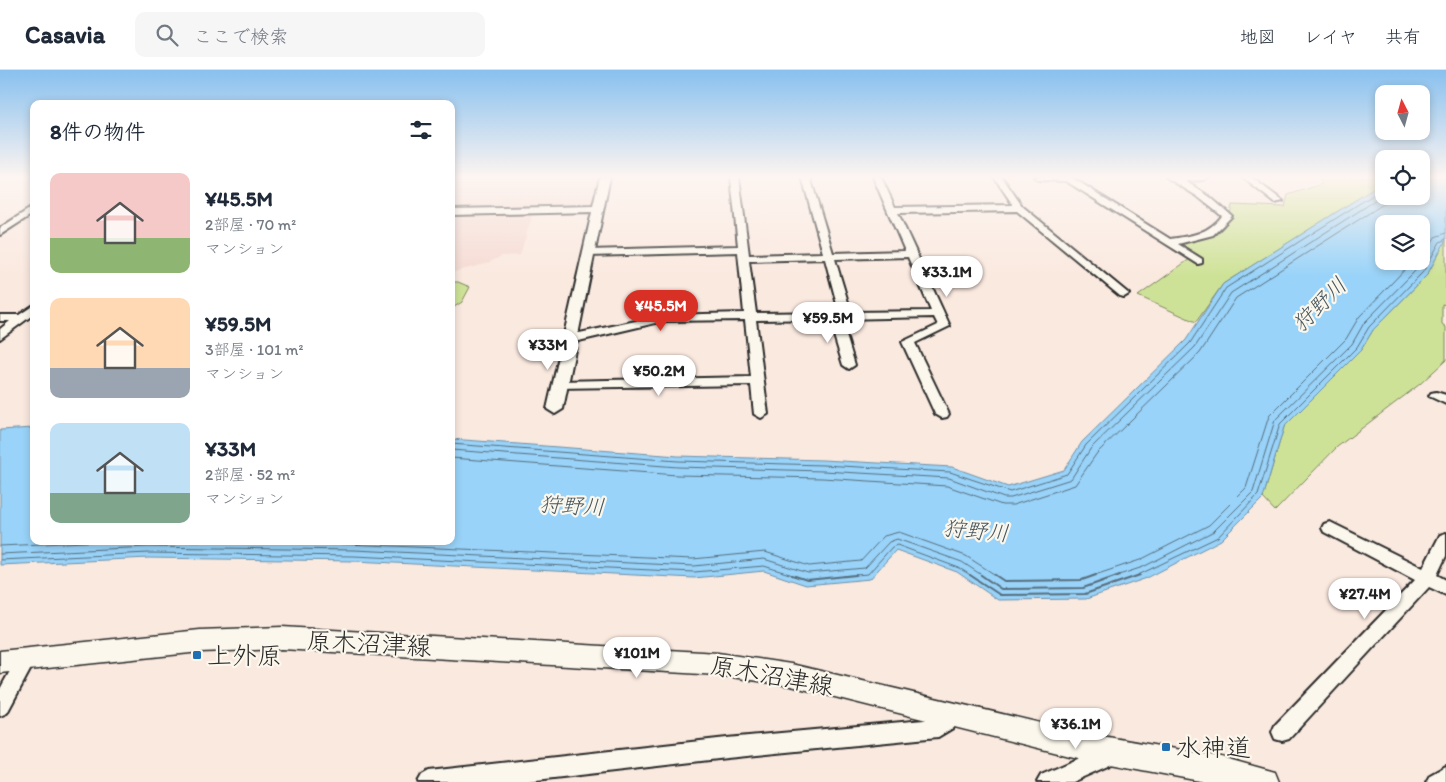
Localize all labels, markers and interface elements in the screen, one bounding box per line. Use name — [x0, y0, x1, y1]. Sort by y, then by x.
search box — [135, 12, 485, 57]
text: Casavia — [25, 20, 105, 49]
icon: search — [153, 21, 181, 49]
text: ここで検索 — [193, 25, 288, 48]
text: 地図 — [1240, 26, 1276, 48]
text: レイヤ — [1304, 26, 1357, 48]
text: 共有 — [1385, 26, 1421, 48]
north arrow — [1375, 85, 1430, 140]
map controls — [1375, 85, 1430, 270]
icon: filters — [407, 116, 435, 144]
text: 8件の物件 — [50, 119, 146, 144]
button: locate — [1375, 150, 1430, 205]
text: ¥45.5M — [205, 186, 273, 211]
icon: home — [90, 193, 150, 253]
text: 2部屋 · 70 m² — [205, 215, 296, 234]
button: layers — [1375, 215, 1430, 270]
text: マンション — [205, 239, 284, 258]
pin: ¥33.1M — [906, 256, 988, 298]
text: ¥33.1M — [922, 262, 972, 281]
water label: 狩野川 — [1286, 271, 1352, 337]
pin: ¥45.5M — [620, 290, 702, 332]
text: ¥45.5M — [635, 296, 687, 315]
pin: ¥59.5M — [787, 302, 869, 344]
text: ¥59.5M — [803, 308, 853, 327]
text: ¥59.5M — [205, 311, 271, 336]
icon: home — [90, 318, 150, 378]
pin: ¥33M — [518, 328, 578, 371]
text: ¥33M — [529, 335, 567, 354]
text: 3部屋 · 101 m² — [205, 340, 304, 359]
pin: ¥50.2M — [618, 354, 700, 397]
text: ¥50.2M — [633, 361, 685, 380]
text: マンション — [205, 364, 284, 383]
text: ¥33M — [205, 436, 256, 461]
icon: home — [90, 443, 150, 503]
text: 2部屋 · 52 m² — [205, 465, 295, 484]
text: マンション — [205, 489, 284, 508]
water label: 狩野川 — [538, 490, 606, 521]
water label: 狩野川 — [942, 514, 1010, 547]
pin: ¥27.4M — [1324, 578, 1406, 620]
text: ¥27.4M — [1339, 584, 1391, 603]
street label: 原木沼津線 — [306, 625, 432, 661]
pin: ¥101M — [602, 636, 672, 679]
place label: 上外原 — [207, 640, 282, 670]
text: ¥101M — [614, 643, 660, 662]
marker: 上外原 — [191, 649, 203, 661]
street label: 原木沼津線 — [708, 649, 836, 701]
pin: ¥36.1M — [1035, 708, 1117, 750]
text: ¥36.1M — [1051, 714, 1101, 733]
place label: 水神道 — [1176, 732, 1251, 762]
marker: 水神道 — [1160, 741, 1172, 753]

